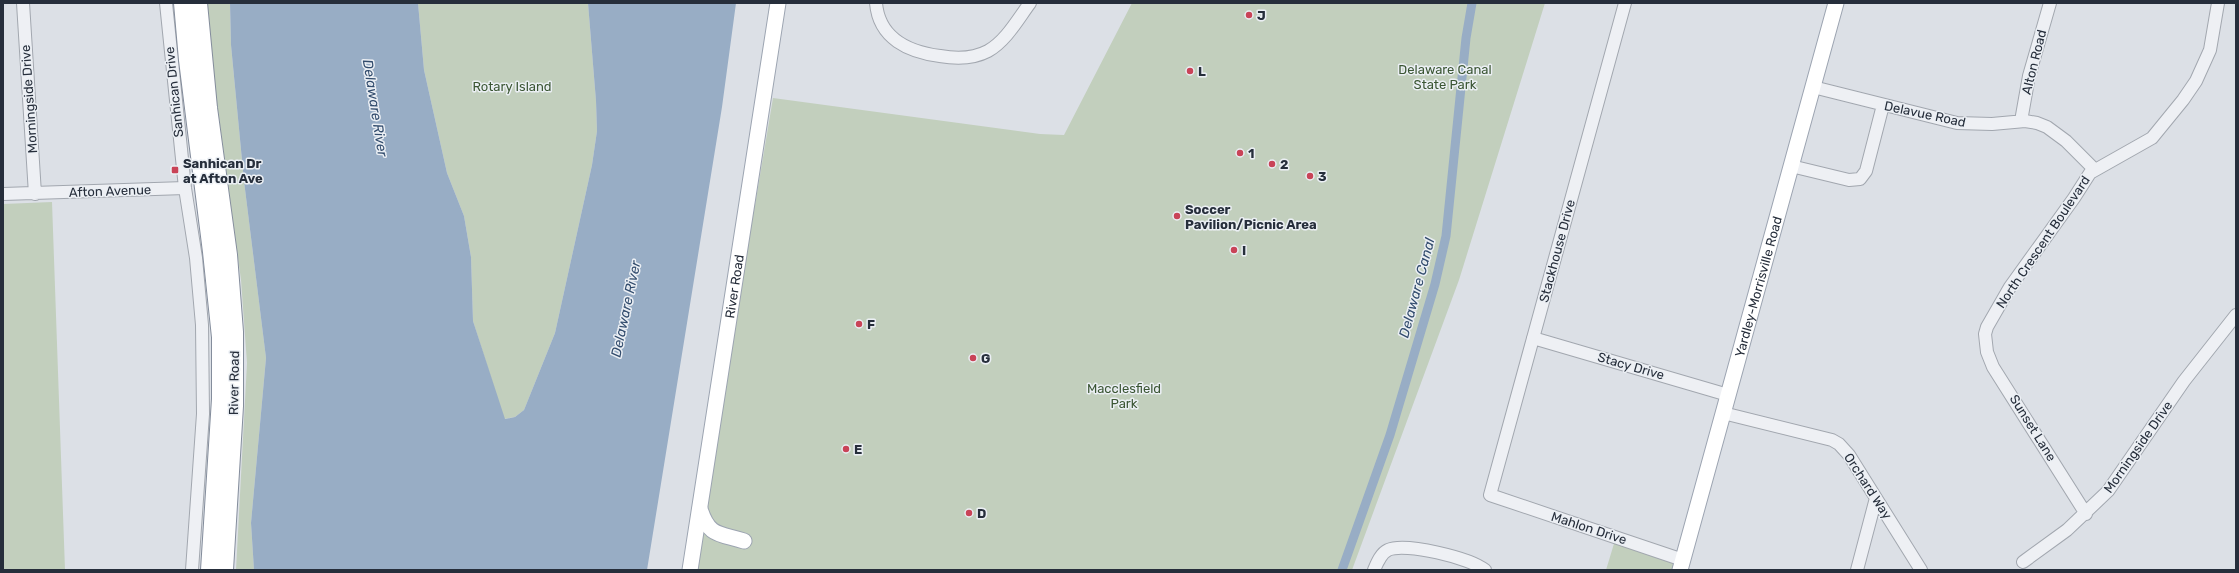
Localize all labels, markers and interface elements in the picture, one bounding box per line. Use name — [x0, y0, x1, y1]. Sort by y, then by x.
place label: J — [1257, 8, 1266, 23]
marker: J — [1244, 10, 1254, 20]
street label: Alton Road — [2019, 28, 2049, 96]
street label: Morningside Drive — [18, 44, 41, 154]
street label: Sanhican Drive — [162, 46, 186, 138]
water label: Delaware River — [359, 58, 391, 159]
park label: Delaware Canal State Park — [1398, 62, 1492, 92]
place label: L — [1198, 64, 1206, 79]
marker: L — [1185, 66, 1195, 76]
park label: Rotary Island — [472, 79, 552, 94]
street label: Delavue Road — [1883, 98, 1967, 130]
place label: 1 — [1248, 146, 1254, 161]
marker: 1 — [1235, 148, 1245, 158]
place label: Sanhican Dr at Afton Ave — [183, 156, 263, 186]
place label: 2 — [1280, 157, 1288, 172]
marker: 2 — [1267, 159, 1277, 169]
marker: Sanhican Dr at Afton Ave — [170, 165, 180, 175]
place label: 3 — [1318, 169, 1327, 184]
marker: 3 — [1305, 171, 1315, 181]
street label: North Crescent Boulevard — [1993, 173, 2093, 311]
street label: Afton Avenue — [69, 182, 151, 200]
street label: Stackhouse Drive — [1536, 198, 1578, 304]
place label: Soccer Pavilion/Picnic Area — [1185, 202, 1317, 232]
marker: Soccer Pavilion/Picnic Area — [1172, 211, 1182, 221]
street label: Yardley-Morrisville Road — [1731, 214, 1785, 359]
water label: Delaware Canal — [1396, 236, 1439, 340]
place label: I — [1242, 243, 1246, 258]
marker: I — [1229, 245, 1239, 255]
street label: River Road — [722, 253, 746, 319]
water label: Delaware River — [607, 259, 645, 359]
place label: F — [867, 317, 875, 332]
marker: F — [854, 319, 864, 329]
street label: Stacy Drive — [1596, 349, 1666, 383]
street label: River Road — [226, 351, 242, 415]
place label: G — [981, 351, 990, 366]
marker: G — [968, 353, 978, 363]
park label: Macclesfield Park — [1087, 381, 1161, 411]
street label: Sunset Lane — [2007, 392, 2059, 464]
street label: Morningside Drive — [2101, 398, 2176, 496]
place label: E — [854, 442, 862, 457]
marker: E — [841, 444, 851, 454]
street label: Orchard Way — [1841, 450, 1895, 522]
place label: D — [977, 506, 986, 521]
marker: D — [964, 508, 974, 518]
street label: Mahlon Drive — [1549, 509, 1629, 547]

